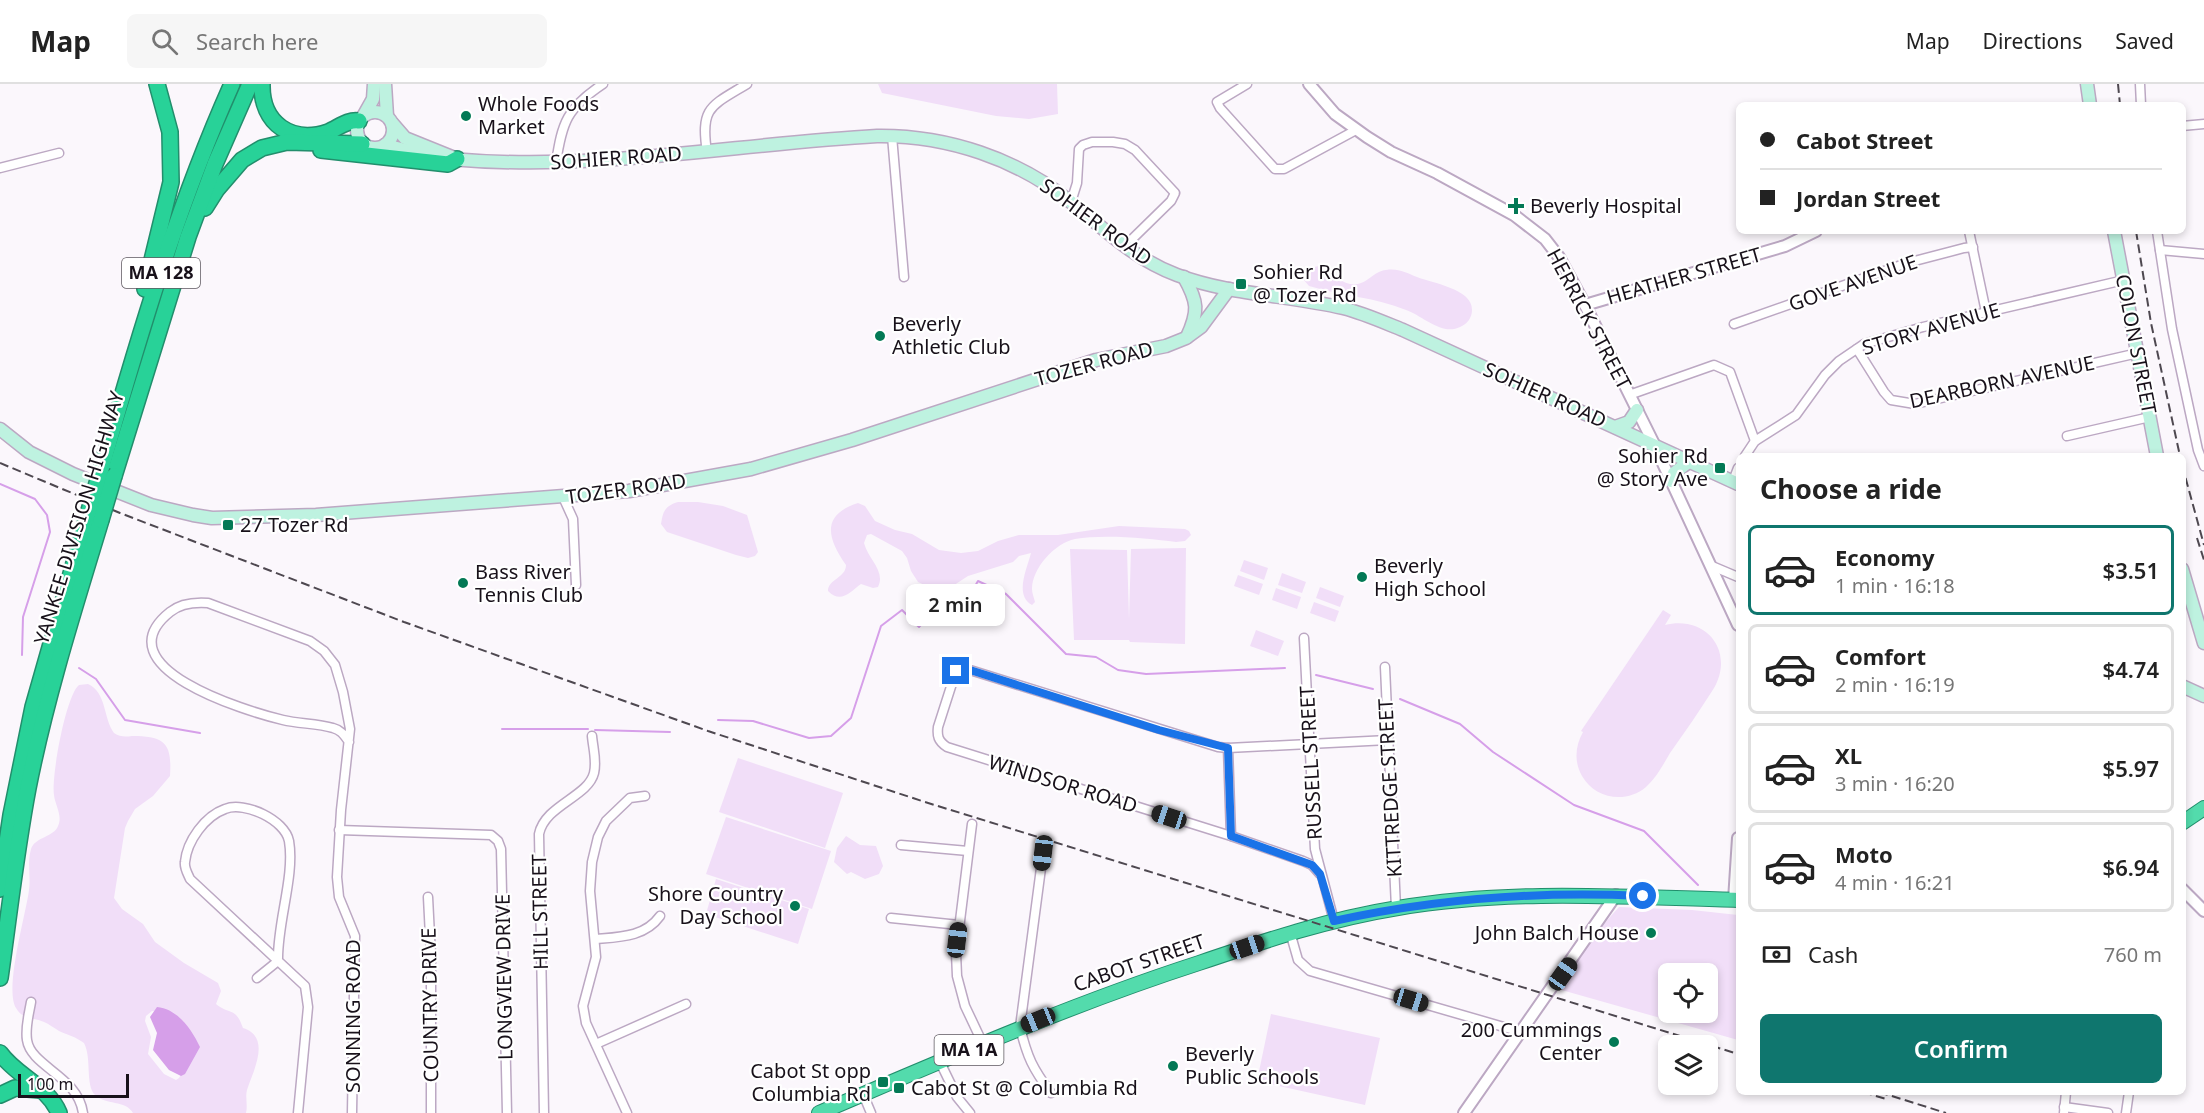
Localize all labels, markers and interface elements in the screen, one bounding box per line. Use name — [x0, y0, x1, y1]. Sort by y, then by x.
search box — [127, 14, 547, 68]
text: Map — [30, 22, 91, 60]
icon: search — [148, 25, 181, 58]
text: Search here — [196, 26, 318, 56]
text: Map — [1906, 27, 1950, 55]
text: Directions — [1983, 27, 2082, 55]
text: Saved — [2115, 27, 2174, 55]
place label: Whole Foods Market — [478, 90, 599, 140]
marker: Whole Foods Market — [459, 109, 473, 123]
text: Cabot Street — [1796, 125, 1933, 155]
street label: SOHIER ROAD — [549, 139, 683, 176]
street label: SOHIER ROAD — [1035, 172, 1158, 271]
text: Jordan Street — [1796, 183, 1940, 213]
place label: Beverly Hospital — [1530, 192, 1682, 219]
marker: Beverly Hospital — [1507, 197, 1525, 215]
street label: HEATHER STREET — [1603, 241, 1764, 311]
street label: HERRICK STREET — [1541, 244, 1638, 394]
street label: GOVE AVENUE — [1785, 248, 1921, 317]
road number: MA 128 — [122, 258, 200, 288]
place label: Sohier Rd @ Tozer Rd — [1253, 258, 1357, 308]
street label: COLON STREET — [2110, 272, 2163, 416]
marker: Sohier Rd @ Tozer Rd — [1234, 277, 1248, 291]
street label: STORY AVENUE — [1859, 296, 2003, 361]
place label: Beverly Athletic Club — [892, 310, 1010, 360]
marker: Beverly Athletic Club — [873, 329, 887, 343]
street label: TOZER ROAD — [1032, 335, 1156, 392]
street label: DEARBORN AVENUE — [1907, 349, 2097, 414]
street label: SOHIER ROAD — [1479, 355, 1611, 434]
street label: YANKEE DIVISION HIGHWAY — [27, 387, 130, 648]
place label: Sohier Rd @ Story Ave — [1597, 442, 1708, 492]
marker: Sohier Rd @ Story Ave — [1713, 461, 1727, 475]
street label: TOZER ROAD — [564, 467, 688, 510]
text: Choose a ride — [1760, 470, 1942, 507]
place label: 27 Tozer Rd — [240, 511, 349, 538]
marker: 27 Tozer Rd — [221, 518, 235, 532]
text: Economy — [1835, 542, 1934, 572]
icon: car — [1763, 543, 1817, 597]
place label: Beverly High School — [1374, 552, 1486, 602]
text: $3.51 — [2103, 555, 2159, 585]
place label: Bass River Tennis Club — [475, 558, 583, 608]
marker: Beverly High School — [1355, 570, 1369, 584]
text: 1 min · 16:18 — [1835, 572, 1955, 599]
marker: Bass River Tennis Club — [456, 576, 470, 590]
callout: 2 min — [906, 584, 1006, 626]
text: 2 min — [928, 591, 983, 618]
text: Comfort — [1835, 641, 1926, 671]
icon: car — [1763, 642, 1817, 696]
text: $4.74 — [2103, 654, 2159, 684]
route end — [942, 657, 969, 684]
text: 2 min · 16:19 — [1835, 671, 1955, 698]
street label: RUSSELL STREET — [1293, 685, 1328, 841]
street label: KITTREDGE STREET — [1371, 698, 1408, 878]
text: XL — [1835, 740, 1862, 770]
icon: car — [1763, 741, 1817, 795]
street label: WINDSOR ROAD — [985, 748, 1141, 819]
text: $5.97 — [2103, 753, 2159, 783]
text: 3 min · 16:20 — [1835, 770, 1955, 797]
car — [1149, 803, 1189, 831]
car — [1032, 834, 1054, 872]
text: Moto — [1835, 839, 1893, 869]
icon: car — [1763, 840, 1817, 894]
text: $6.94 — [2103, 852, 2159, 882]
street label: HILL STREET — [525, 854, 554, 970]
text: 4 min · 16:21 — [1835, 869, 1955, 896]
place label: Shore Country Day School — [648, 880, 784, 930]
route start — [1629, 882, 1656, 909]
street label: LONGVIEW DRIVE — [489, 894, 518, 1060]
marker: Shore Country Day School — [788, 899, 802, 913]
place label: John Balch House — [1473, 919, 1639, 946]
car — [946, 921, 968, 959]
marker: John Balch House — [1644, 926, 1658, 940]
street label: COUNTRY DRIVE — [415, 927, 444, 1083]
street label: CABOT STREET — [1069, 927, 1208, 998]
car — [1227, 933, 1267, 961]
icon: cash — [1760, 938, 1793, 971]
street label: SONNING ROAD — [339, 939, 366, 1093]
text: Cash — [1808, 939, 1858, 969]
text: 760 m — [2104, 941, 2162, 968]
car — [1545, 954, 1581, 994]
map controls — [1658, 963, 1718, 1095]
button: locate — [1658, 963, 1718, 1023]
car — [1391, 986, 1431, 1014]
car — [1018, 1005, 1058, 1035]
button: Confirm — [1760, 1014, 2162, 1083]
place label: 200 Cummings Center — [1461, 1016, 1602, 1066]
road number: MA 1A — [934, 1035, 1004, 1065]
marker: 200 Cummings Center — [1607, 1035, 1621, 1049]
button: layers — [1658, 1035, 1718, 1095]
place label: Beverly Public Schools — [1185, 1040, 1319, 1090]
place label: Cabot St opp Columbia Rd — [750, 1057, 871, 1107]
marker: Beverly Public Schools — [1166, 1059, 1180, 1073]
scale bar — [18, 1071, 129, 1098]
text: 100 m — [27, 1073, 74, 1095]
place label: Cabot St @ Columbia Rd — [911, 1074, 1138, 1101]
marker: Cabot St opp Columbia Rd — [876, 1075, 890, 1089]
marker: Cabot St @ Columbia Rd — [892, 1081, 906, 1095]

